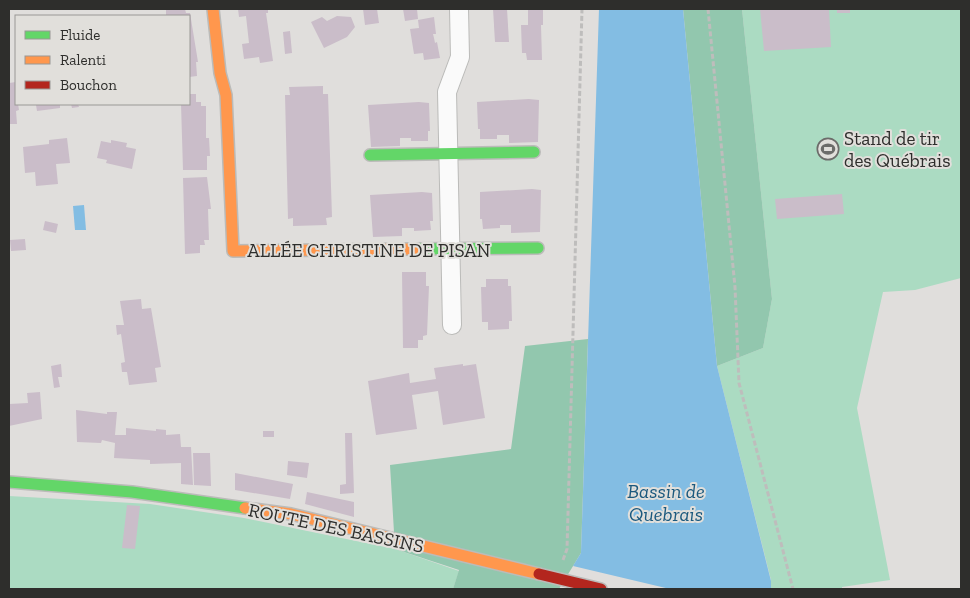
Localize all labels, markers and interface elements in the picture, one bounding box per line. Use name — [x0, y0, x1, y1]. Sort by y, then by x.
legend — [15, 15, 190, 105]
text: Fluide — [60, 26, 100, 44]
text: Ralenti — [60, 51, 106, 69]
text: Bouchon — [60, 76, 117, 94]
place label: Stand de tir des Québrais — [844, 127, 951, 172]
sports icon: Stand de tir des Québrais — [816, 137, 840, 161]
street label: ALLÉE CHRISTINE DE PISAN — [247, 239, 491, 262]
water label: Bassin de Quebrais — [627, 479, 705, 526]
street label: ROUTE DES BASSINS — [246, 498, 426, 558]

